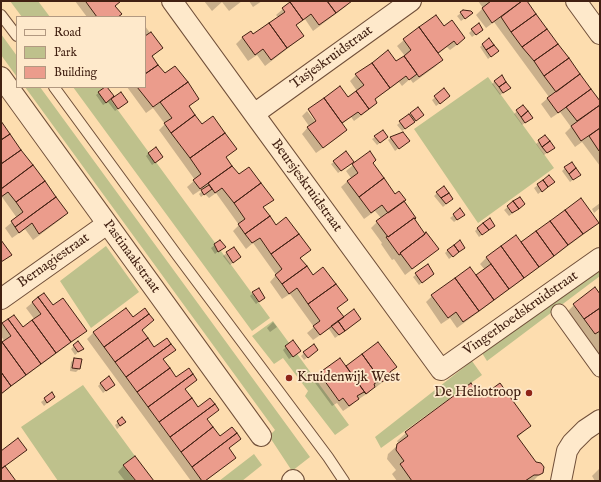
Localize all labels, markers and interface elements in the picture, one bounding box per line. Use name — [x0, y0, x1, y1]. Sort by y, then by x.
legend — [16, 16, 146, 88]
street label: Tasjeskruidstraat — [288, 23, 376, 93]
text: Road — [54, 25, 81, 40]
text: Park — [54, 45, 77, 60]
text: Building — [54, 65, 97, 80]
street label: Beursjeskruidstraat — [267, 136, 345, 236]
street label: Pastinaakstraat — [99, 217, 163, 297]
street label: Bernagiestraat — [15, 230, 93, 292]
street label: Vingerhoedskruidstraat — [460, 268, 582, 360]
place label: Kruidenwijk West — [297, 370, 400, 386]
marker: Kruidenwijk West — [284, 373, 294, 383]
place label: De Heliotroop — [434, 385, 521, 401]
marker: De Heliotroop — [524, 388, 534, 398]

